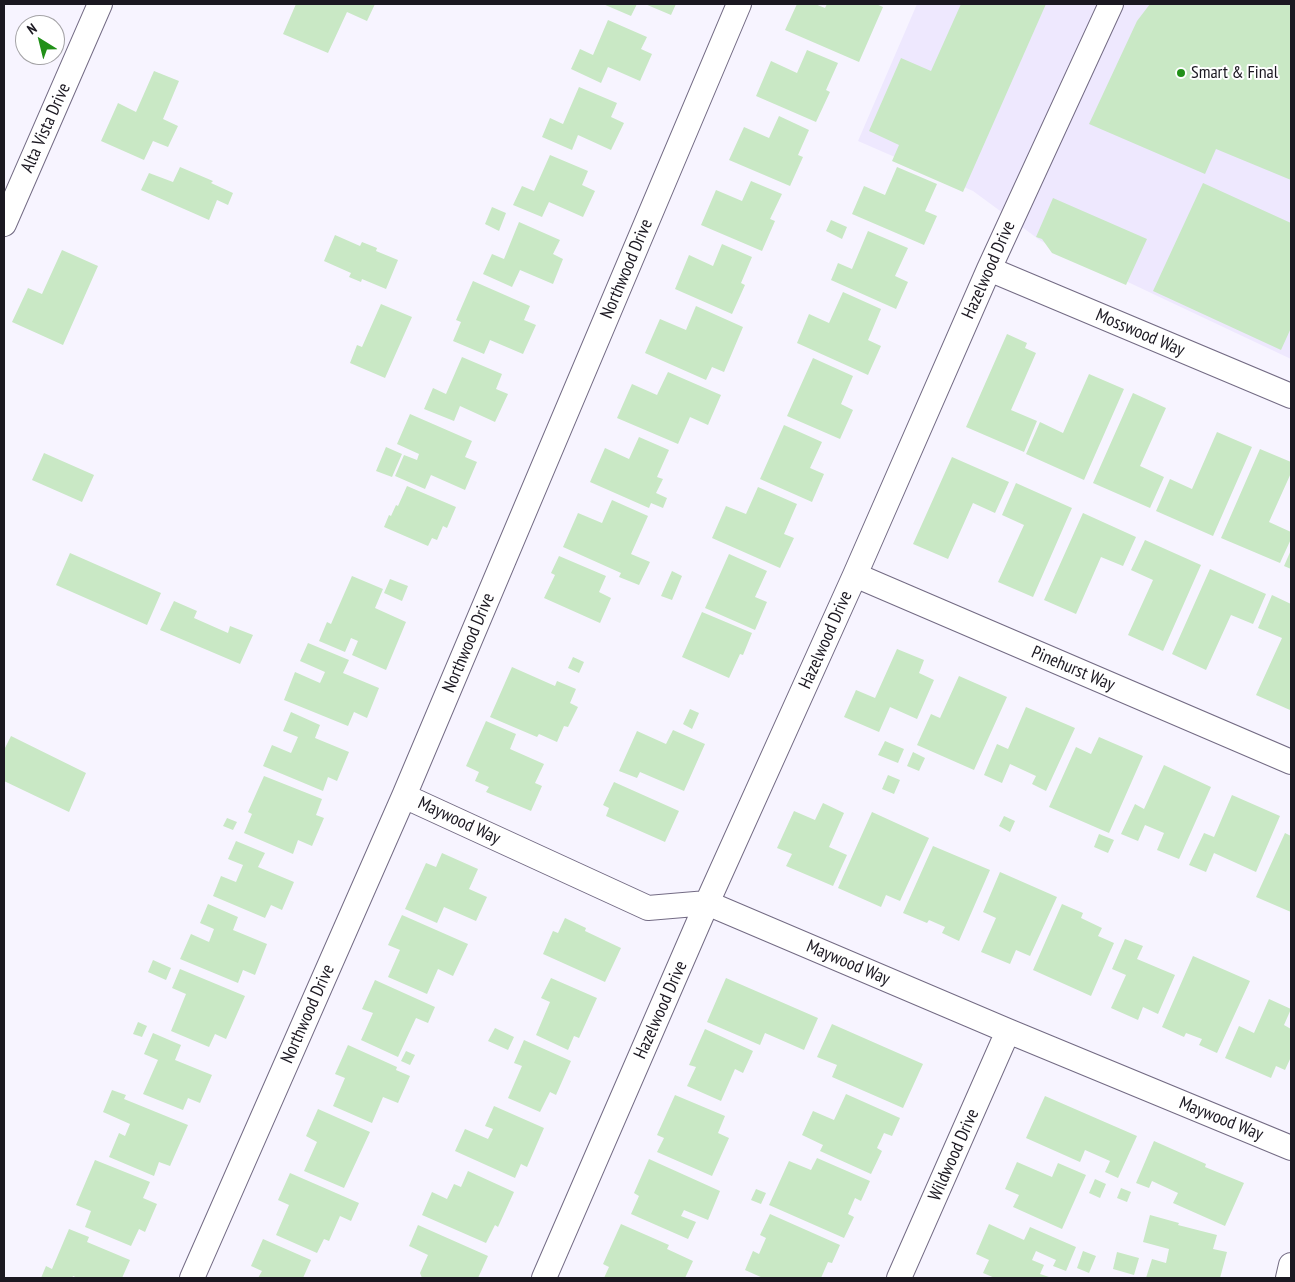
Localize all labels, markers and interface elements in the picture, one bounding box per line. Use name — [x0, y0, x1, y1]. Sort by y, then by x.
north arrow — [15, 15, 65, 65]
text: N — [23, 19, 40, 38]
place label: Smart & Final — [1191, 62, 1278, 84]
marker: Smart & Final — [1175, 67, 1187, 79]
street label: Alta Vista Drive — [17, 80, 75, 176]
street label: Northwood Drive — [596, 216, 658, 322]
street label: Hazelwood Drive — [958, 218, 1020, 322]
street label: Mosswood Way — [1092, 305, 1188, 361]
street label: Hazelwood Drive — [795, 588, 857, 692]
street label: Northwood Drive — [438, 590, 500, 696]
street label: Pinehurst Way — [1028, 642, 1118, 696]
street label: Maywood Way — [414, 792, 504, 850]
street label: Maywood Way — [803, 936, 893, 990]
street label: Hazelwood Drive — [630, 958, 692, 1062]
street label: Northwood Drive — [277, 961, 339, 1067]
street label: Maywood Way — [1176, 1092, 1266, 1146]
street label: Wildwood Drive — [924, 1106, 984, 1204]

